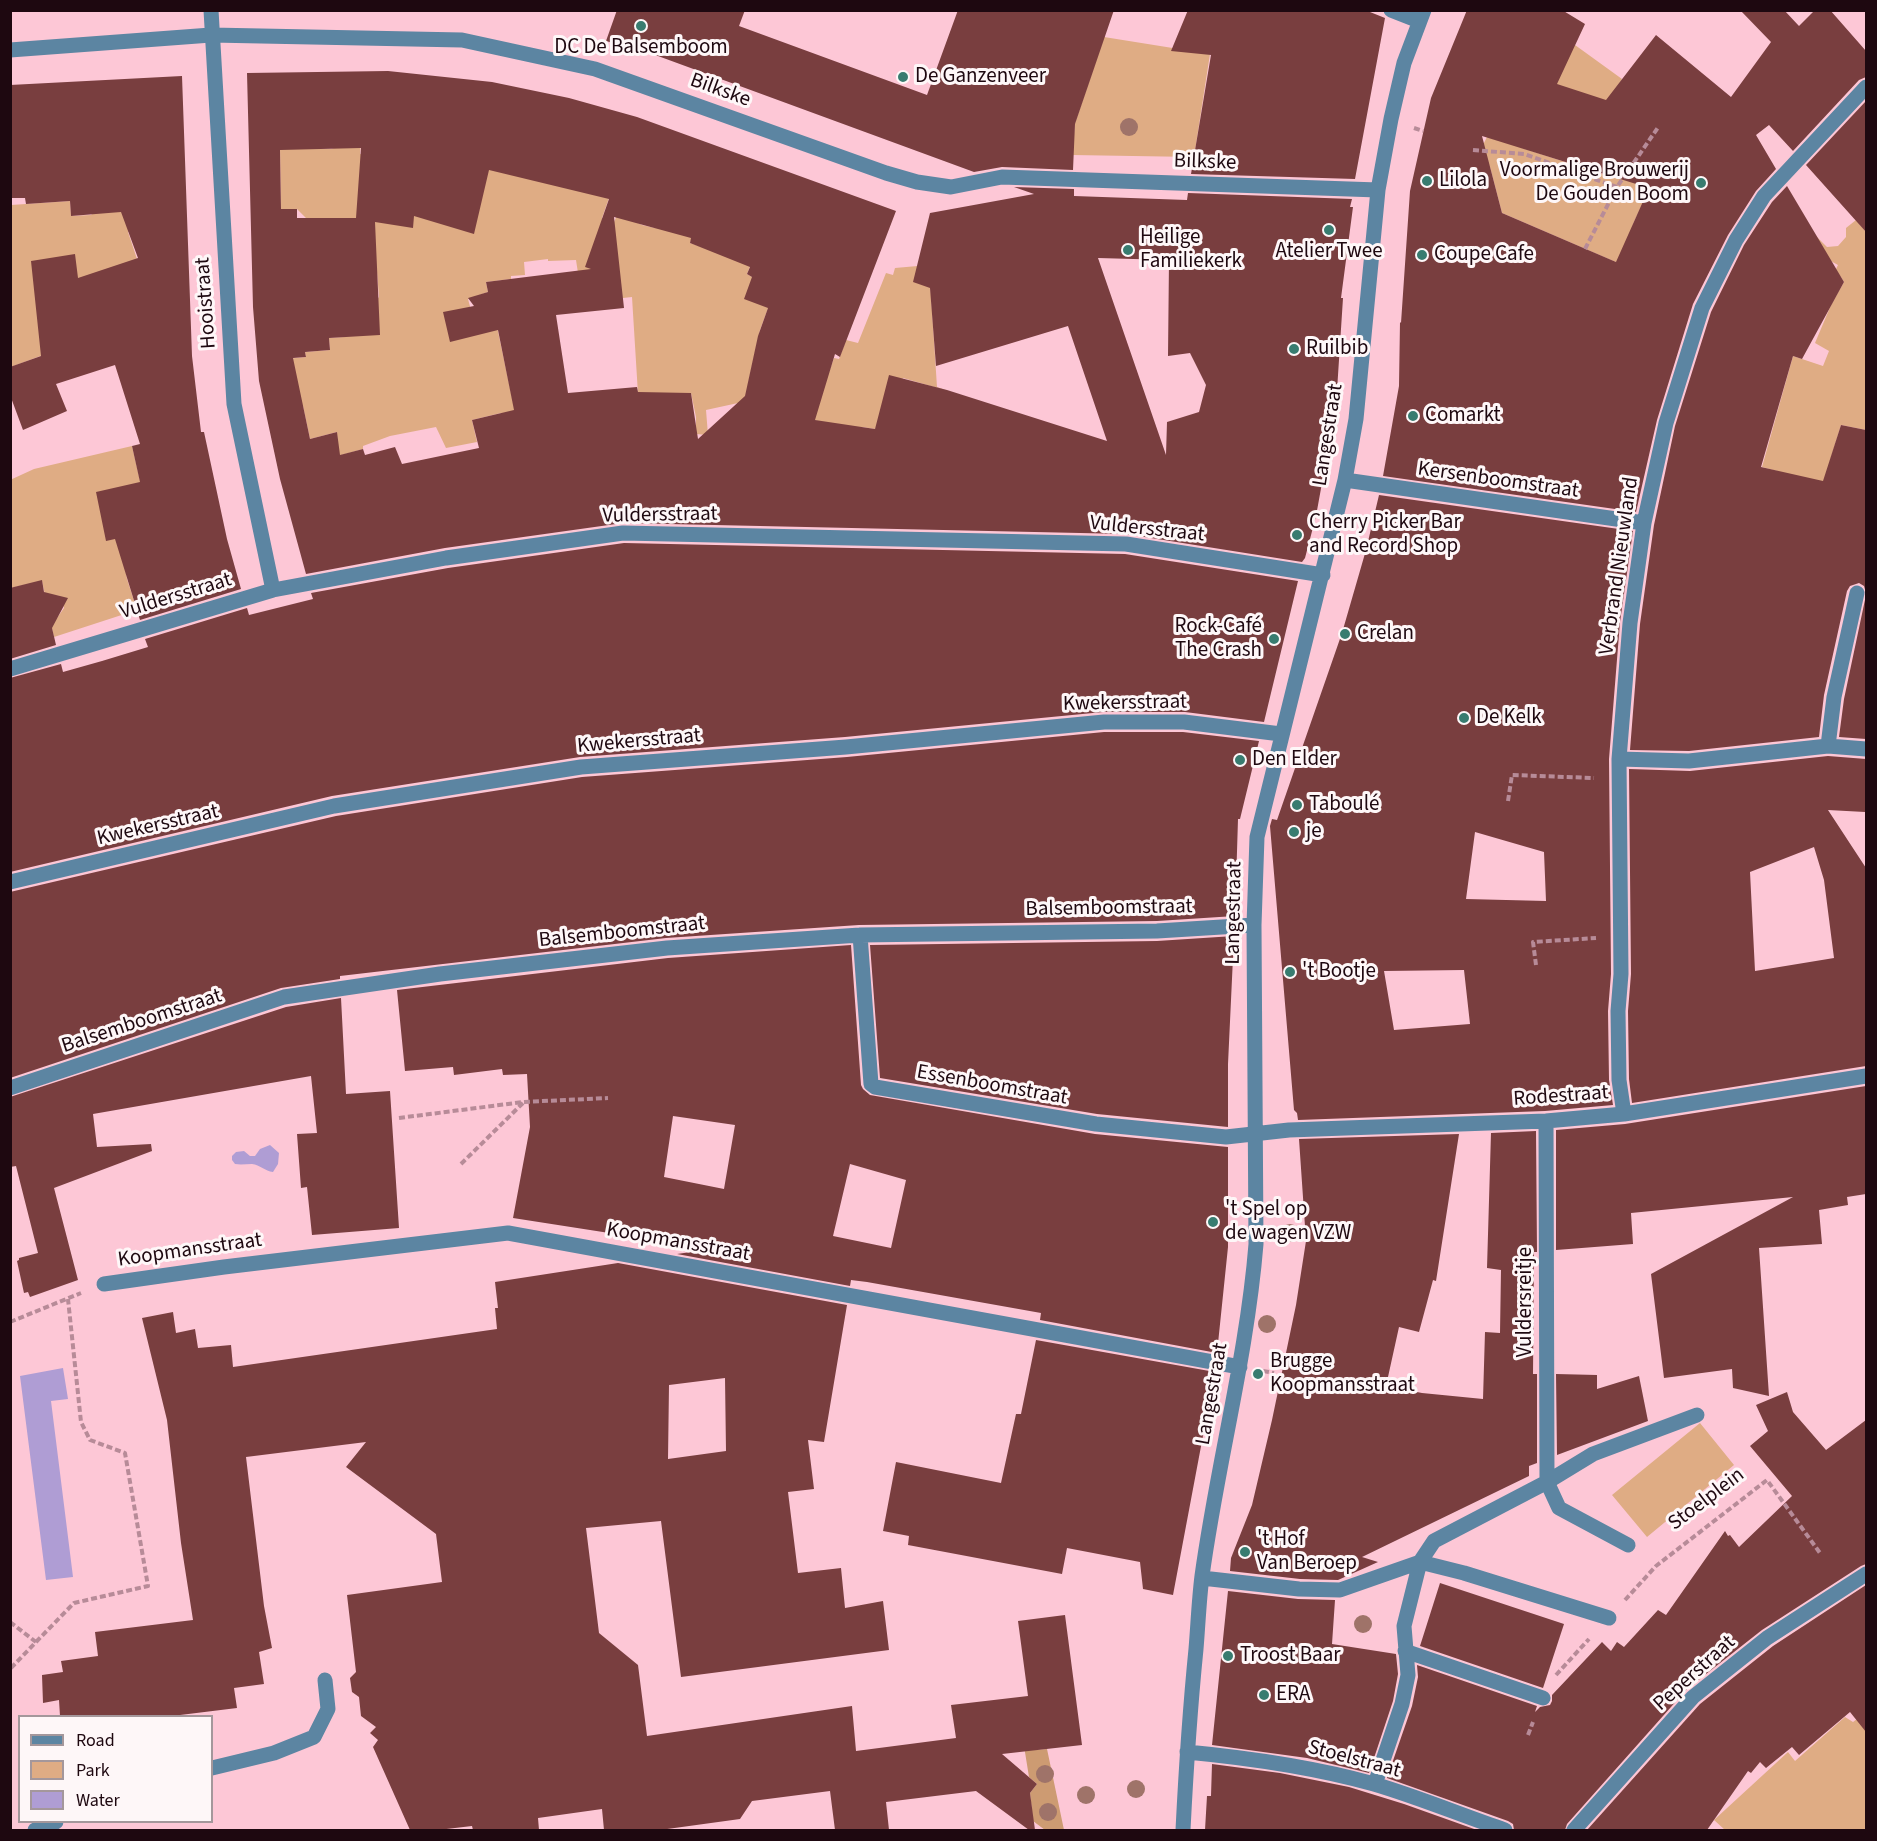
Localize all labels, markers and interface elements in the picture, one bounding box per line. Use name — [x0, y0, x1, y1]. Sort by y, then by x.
marker: DC De Balsemboom — [634, 19, 648, 33]
place label: DC De Balsemboom — [554, 35, 728, 61]
place label: De Ganzenveer — [915, 64, 1046, 90]
street label: Bilkske — [686, 68, 754, 114]
marker: De Ganzenveer — [896, 70, 910, 84]
street label: Bilkske — [1173, 149, 1237, 177]
place label: Voormalige Brouwerij De Gouden Boom — [1500, 158, 1689, 208]
place label: Lilola — [1439, 168, 1487, 194]
marker: Lilola — [1420, 174, 1434, 188]
marker: Voormalige Brouwerij De Gouden Boom — [1694, 176, 1708, 190]
marker: Atelier Twee — [1322, 223, 1336, 237]
place label: Heilige Familiekerk — [1140, 225, 1242, 275]
place label: Atelier Twee — [1275, 239, 1383, 265]
place label: Coupe Cafe — [1434, 242, 1534, 268]
marker: Heilige Familiekerk — [1121, 243, 1135, 257]
marker: Coupe Cafe — [1415, 248, 1429, 262]
street label: Hooistraat — [191, 256, 223, 350]
place label: Ruilbib — [1306, 336, 1368, 362]
marker: Ruilbib — [1287, 342, 1301, 356]
street label: Langestraat — [1308, 382, 1350, 488]
place label: Comarkt — [1425, 403, 1501, 429]
marker: Comarkt — [1406, 409, 1420, 423]
street label: Kersenboomstraat — [1416, 457, 1580, 505]
street label: Verbrand Nieuwland — [1595, 475, 1645, 657]
street label: Vuldersstraat — [602, 502, 718, 530]
place label: Cherry Picker Bar and Record Shop — [1309, 510, 1461, 560]
street label: Vuldersstraat — [1088, 511, 1206, 549]
marker: Cherry Picker Bar and Record Shop — [1290, 528, 1304, 542]
street label: Vuldersstraat — [117, 568, 235, 626]
place label: Rock-Café The Crash — [1174, 614, 1262, 664]
place label: Crelan — [1357, 621, 1414, 647]
marker: Crelan — [1338, 627, 1352, 641]
marker: Rock-Café The Crash — [1267, 632, 1281, 646]
street label: Kwekersstraat — [1063, 690, 1187, 718]
place label: De Kelk — [1476, 705, 1542, 731]
marker: De Kelk — [1457, 711, 1471, 725]
street label: Kwekersstraat — [576, 724, 702, 760]
place label: Den Elder — [1252, 747, 1337, 773]
marker: Den Elder — [1233, 753, 1247, 767]
place label: Taboulé — [1309, 792, 1380, 818]
marker: Taboulé — [1290, 798, 1304, 812]
street label: Kwekersstraat — [95, 800, 221, 852]
place label: je — [1306, 819, 1322, 845]
marker: je — [1287, 825, 1301, 839]
street label: Langestraat — [1222, 861, 1248, 965]
street label: Balsemboomstraat — [1025, 895, 1193, 923]
street label: Balsemboomstraat — [538, 912, 706, 954]
place label: 't Bootje — [1302, 959, 1376, 985]
marker: 't Bootje — [1283, 965, 1297, 979]
street label: Balsemboomstraat — [59, 984, 225, 1060]
street label: Essenboomstraat — [915, 1060, 1069, 1112]
street label: Rodestraat — [1513, 1081, 1609, 1113]
place label: 't Spel op de wagen VZW — [1225, 1197, 1351, 1247]
marker: 't Spel op de wagen VZW — [1206, 1215, 1220, 1229]
street label: Koopmansstraat — [604, 1218, 752, 1268]
street label: Koopmansstraat — [116, 1228, 264, 1274]
street label: Vuldersreitje — [1513, 1247, 1539, 1357]
street label: Langestraat — [1192, 1341, 1234, 1447]
place label: Brugge Koopmansstraat — [1270, 1349, 1415, 1399]
marker: Brugge Koopmansstraat — [1251, 1367, 1265, 1381]
street label: Stoelplein — [1664, 1463, 1750, 1537]
place label: 't Hof Van Beroep — [1257, 1527, 1357, 1577]
marker: 't Hof Van Beroep — [1238, 1545, 1252, 1559]
street label: Peperstraat — [1649, 1631, 1741, 1717]
place label: Troost Baar — [1240, 1643, 1341, 1669]
marker: Troost Baar — [1221, 1649, 1235, 1663]
place label: ERA — [1276, 1682, 1310, 1708]
marker: ERA — [1257, 1688, 1271, 1702]
legend — [18, 1715, 213, 1823]
text: Road — [76, 1728, 115, 1753]
street label: Stoelstraat — [1305, 1736, 1403, 1784]
text: Park — [76, 1758, 110, 1783]
text: Water — [76, 1788, 120, 1813]

